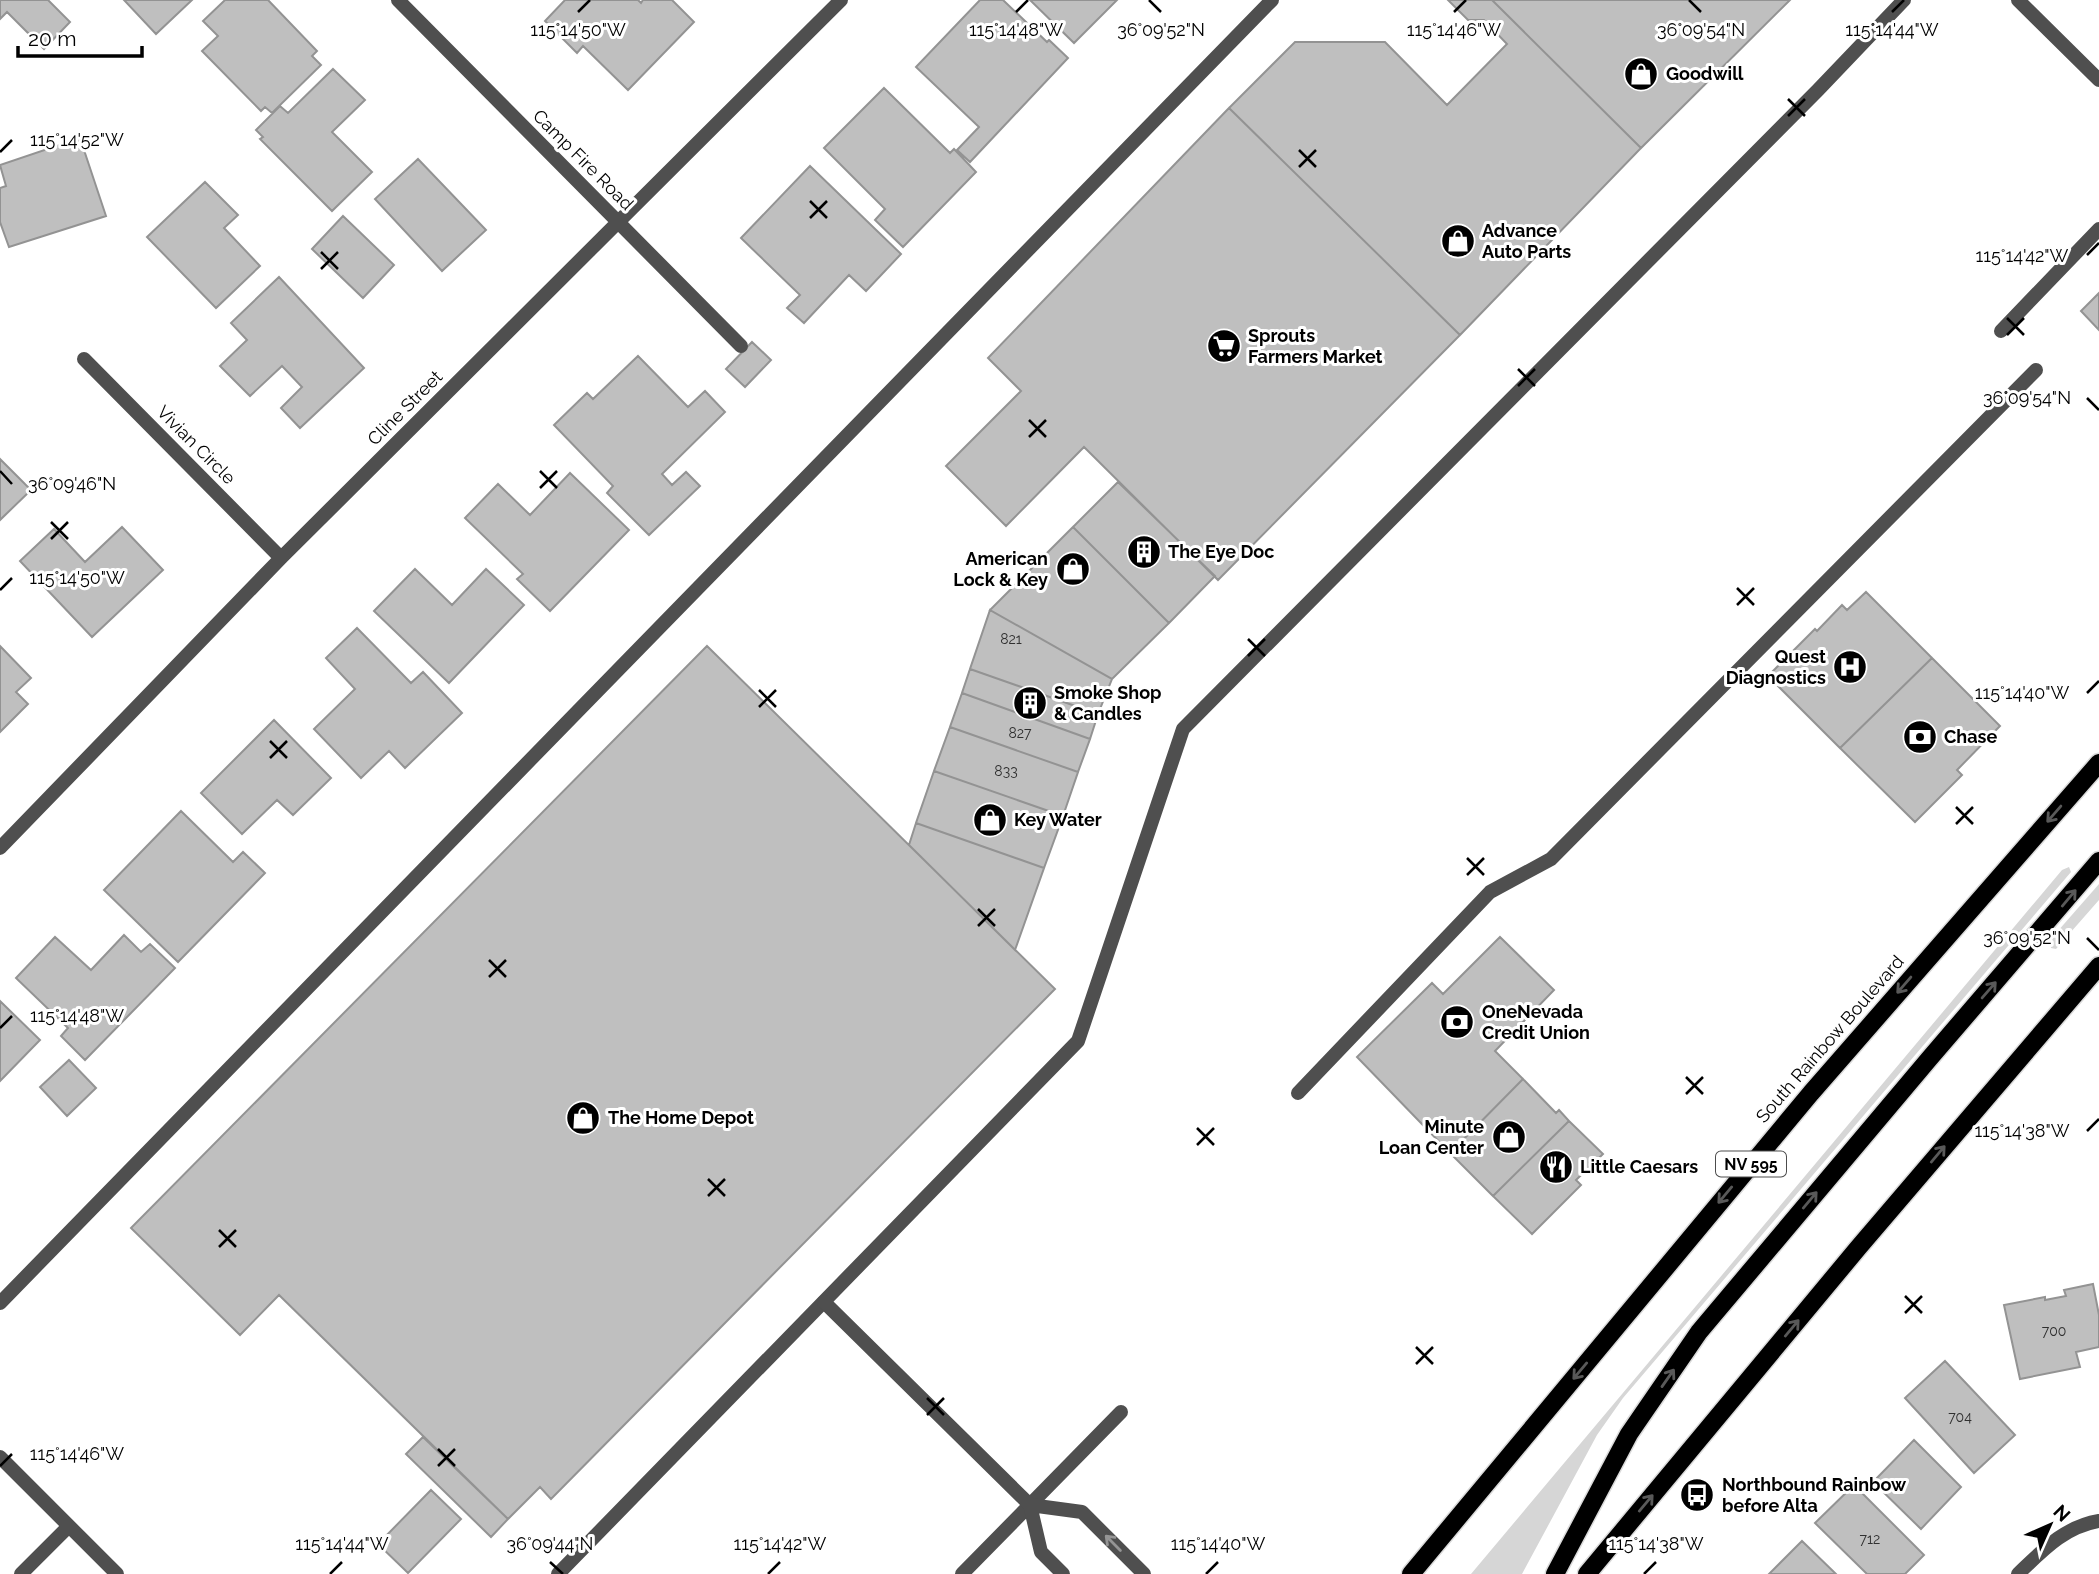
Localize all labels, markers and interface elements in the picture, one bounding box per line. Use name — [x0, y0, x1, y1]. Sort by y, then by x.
scale bar — [18, 14, 142, 58]
text: 115°14'50"W — [530, 19, 626, 40]
text: 115°14'48"W — [969, 19, 1063, 40]
text: 36°09'52"N — [1117, 19, 1205, 40]
text: 115°14'46"W — [1407, 19, 1501, 40]
text: 36°09'54"N — [1657, 19, 1745, 40]
text: 115°14'44"W — [1845, 19, 1939, 40]
text: 20 m — [28, 26, 76, 51]
shop icon: Goodwill — [1622, 55, 1660, 93]
place label: Goodwill — [1666, 63, 1744, 84]
street label: Camp Fire Road — [529, 105, 638, 214]
text: 115°14'52"W — [30, 129, 124, 150]
place label: Advance Auto Parts — [1482, 220, 1571, 262]
shop icon: Advance Auto Parts — [1439, 222, 1477, 260]
text: 115°14'42"W — [1976, 245, 2069, 266]
place label: Sprouts Farmers Market — [1248, 325, 1383, 367]
supermarket icon: Sprouts Farmers Market — [1205, 327, 1243, 365]
street label: Cline Street — [363, 366, 446, 449]
text: 36°09'54"N — [1983, 387, 2071, 408]
street label: Vivian Circle — [153, 401, 240, 489]
text: 36°09'46"N — [28, 473, 116, 494]
building icon: The Eye Doc — [1125, 533, 1163, 571]
place label: The Eye Doc — [1168, 541, 1274, 562]
place label: American Lock & Key — [953, 548, 1048, 590]
shop icon: American Lock & Key — [1054, 550, 1092, 588]
text: 115°14'50"W — [29, 567, 125, 588]
house number: 821 — [1000, 631, 1022, 647]
place label: Quest Diagnostics — [1726, 646, 1826, 688]
hospital icon: Quest Diagnostics — [1831, 648, 1869, 686]
place label: Smoke Shop & Candles — [1054, 682, 1162, 724]
text: 115°14'40"W — [1975, 682, 2069, 703]
building icon: Smoke Shop & Candles — [1011, 684, 1049, 722]
bank icon: Chase — [1901, 718, 1939, 756]
house number: 827 — [1008, 725, 1032, 741]
place label: Chase — [1944, 726, 1997, 747]
house number: 833 — [994, 763, 1018, 779]
shop icon: Key Water — [971, 801, 1009, 839]
one-way arrow — [2046, 805, 2062, 823]
place label: Key Water — [1014, 809, 1102, 830]
one-way arrow — [2061, 889, 2077, 907]
text: 36°09'52"N — [1983, 927, 2071, 948]
street label: South Rainbow Boulevard — [1751, 951, 1908, 1127]
one-way arrow — [1896, 976, 1912, 994]
one-way arrow — [1981, 981, 1997, 999]
place label: OneNevada Credit Union — [1482, 1001, 1590, 1043]
bank icon: OneNevada Credit Union — [1438, 1003, 1476, 1041]
text: 115°14'48"W — [30, 1005, 124, 1026]
shop icon: The Home Depot — [564, 1099, 602, 1137]
place label: The Home Depot — [608, 1107, 754, 1128]
place label: Minute Loan Center — [1379, 1116, 1484, 1158]
shop icon: Minute Loan Center — [1490, 1118, 1528, 1156]
text: 115°14'38"W — [1974, 1120, 2070, 1141]
one-way arrow — [1930, 1145, 1946, 1163]
restaurant icon: Little Caesars — [1537, 1148, 1575, 1186]
road number: NV 595 — [1716, 1152, 1786, 1176]
place label: Little Caesars — [1580, 1156, 1698, 1177]
one-way arrow — [1717, 1186, 1733, 1204]
one-way arrow — [1802, 1192, 1818, 1210]
one-way arrow — [1784, 1319, 1800, 1337]
house number: 700 — [2042, 1323, 2066, 1339]
one-way arrow — [1572, 1361, 1587, 1379]
one-way arrow — [1660, 1369, 1675, 1388]
house number: 704 — [1948, 1409, 1972, 1425]
text: 115°14'46"W — [30, 1443, 124, 1464]
place label: Northbound Rainbow before Alta — [1722, 1474, 1907, 1516]
bus stop icon: Northbound Rainbow before Alta — [1678, 1476, 1716, 1514]
north arrow — [2015, 1490, 2085, 1560]
one-way arrow — [1639, 1494, 1654, 1512]
text: N — [2049, 1500, 2075, 1526]
house number: 712 — [1860, 1531, 1880, 1547]
text: 115°14'44"W — [295, 1533, 389, 1554]
text: 36°09'44"N — [506, 1533, 594, 1554]
text: 115°14'42"W — [734, 1533, 827, 1554]
text: 115°14'40"W — [1171, 1533, 1265, 1554]
text: 115°14'38"W — [1608, 1533, 1704, 1554]
one-way arrow — [1105, 1535, 1122, 1552]

